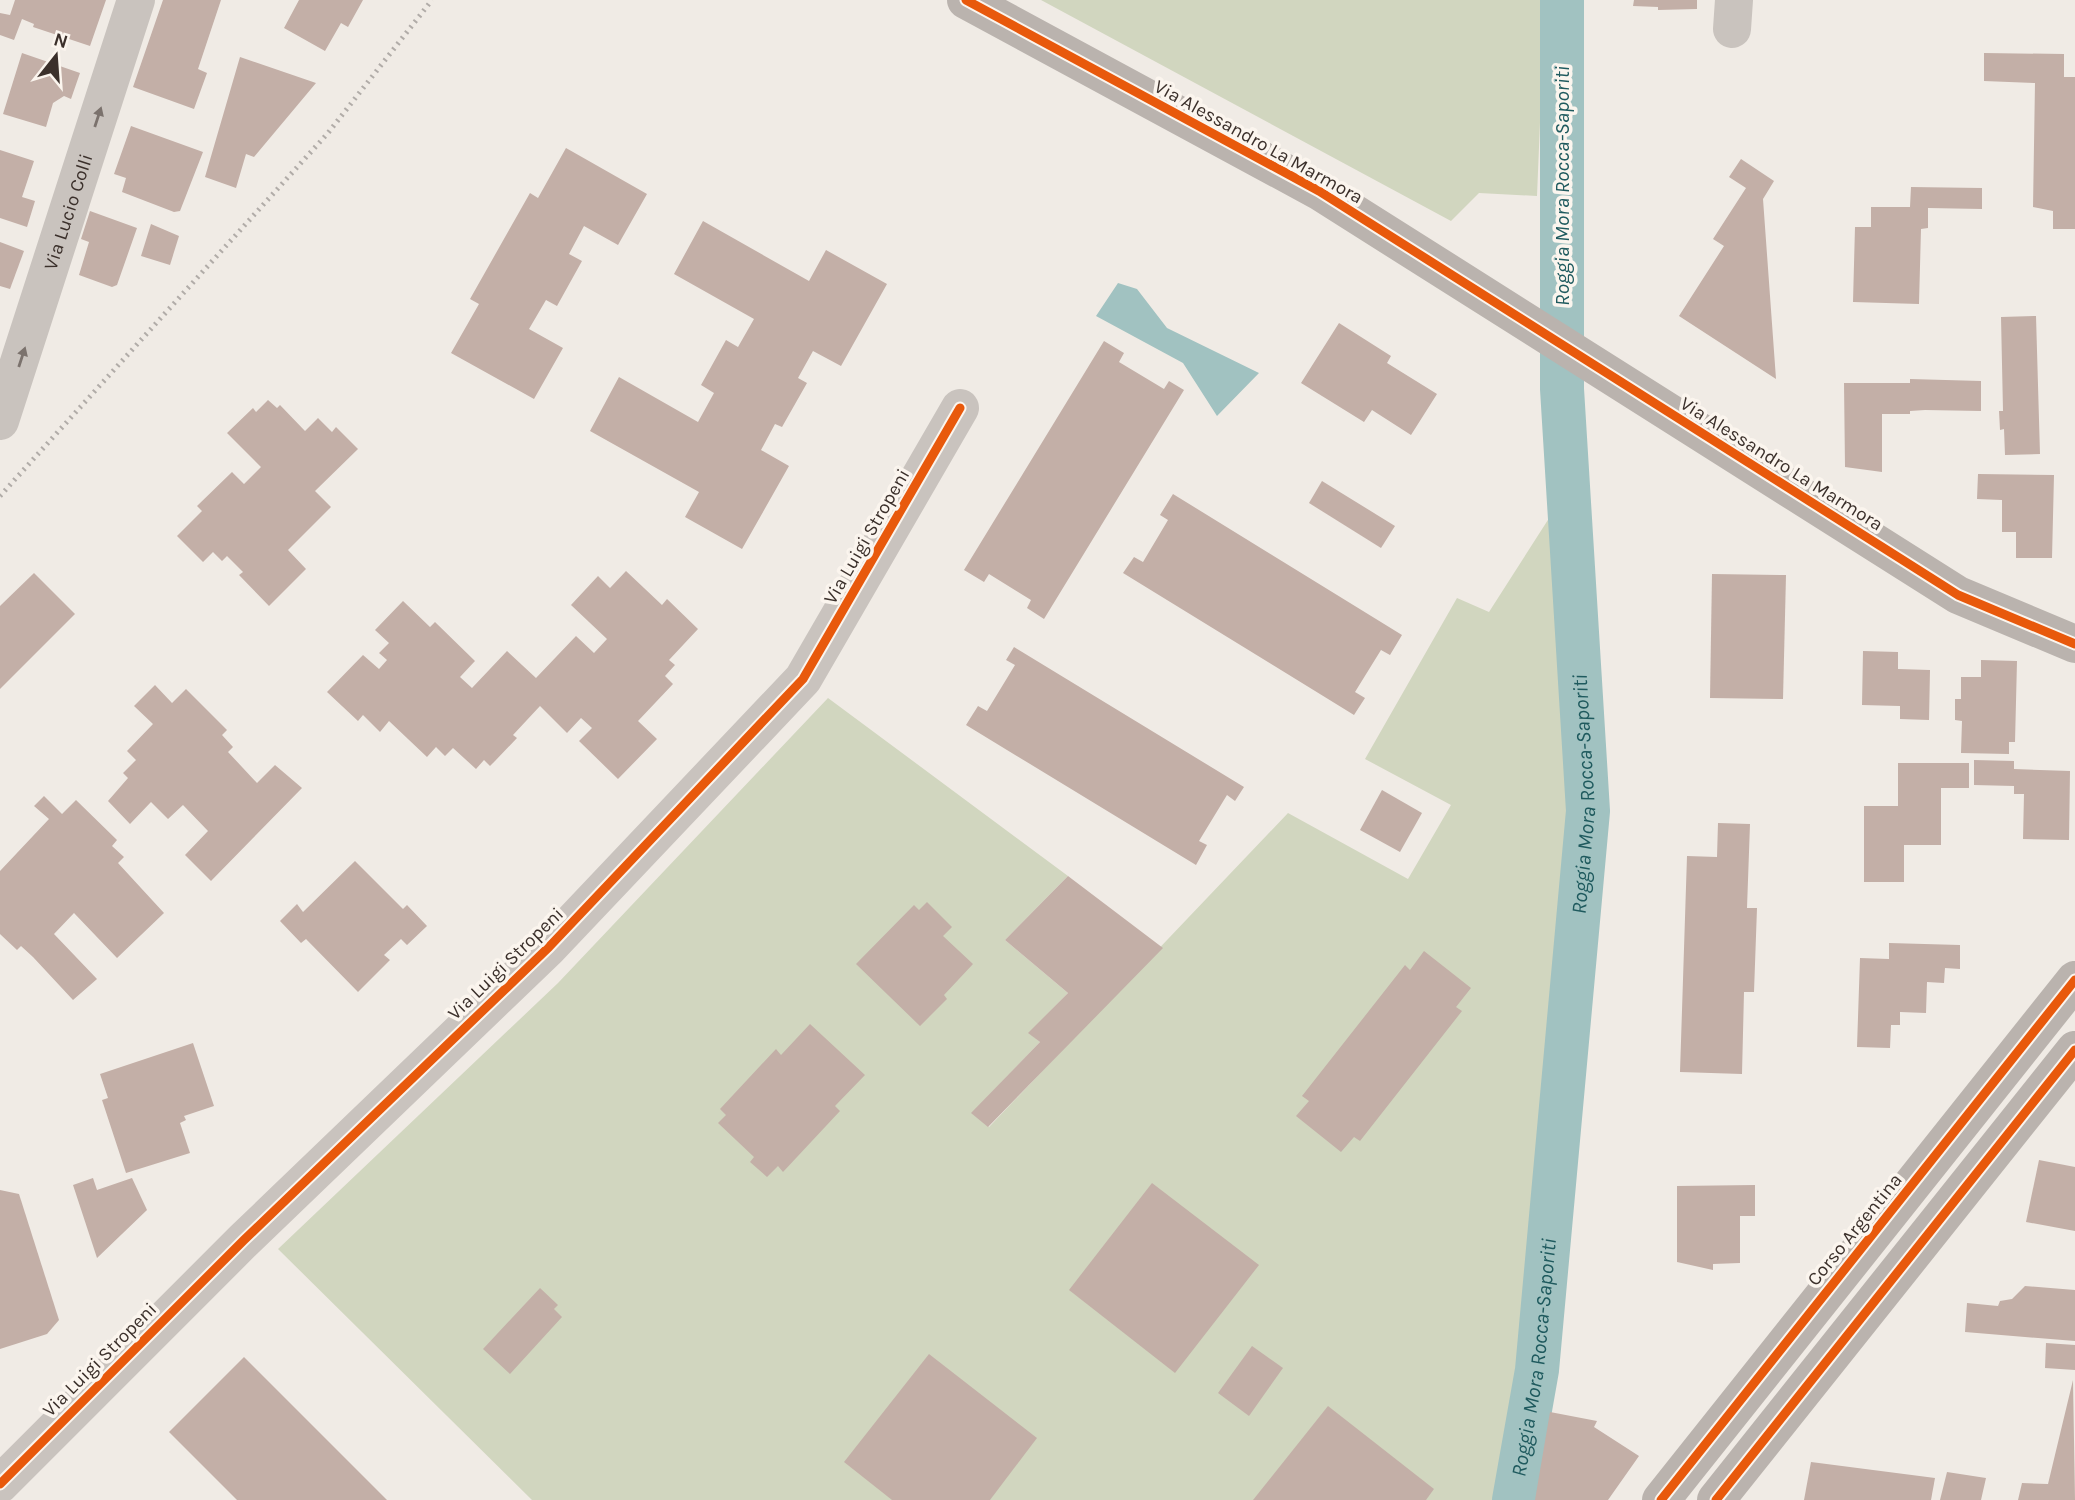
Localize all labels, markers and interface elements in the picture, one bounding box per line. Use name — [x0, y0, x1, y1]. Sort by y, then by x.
north arrow — [21, 21, 91, 91]
text: N — [51, 28, 70, 53]
water label: Roggia Mora Rocca-Saporiti — [1550, 66, 1574, 306]
street label: Via Alessandro La Marmora — [1150, 75, 1367, 208]
one-way arrow — [94, 106, 104, 127]
street label: Via Lucio Colli — [40, 151, 98, 273]
one-way arrow — [17, 346, 28, 367]
street label: Via Alessandro La Marmora — [1676, 392, 1887, 535]
street label: Via Luigi Stropeni — [819, 465, 914, 608]
water label: Roggia Mora Rocca-Saporiti — [1567, 673, 1600, 915]
street label: Via Luigi Stropeni — [443, 903, 568, 1024]
street label: Corso Argentina — [1803, 1169, 1907, 1290]
water label: Roggia Mora Rocca-Saporiti — [1506, 1237, 1561, 1479]
street label: Via Luigi Stropeni — [38, 1298, 161, 1421]

